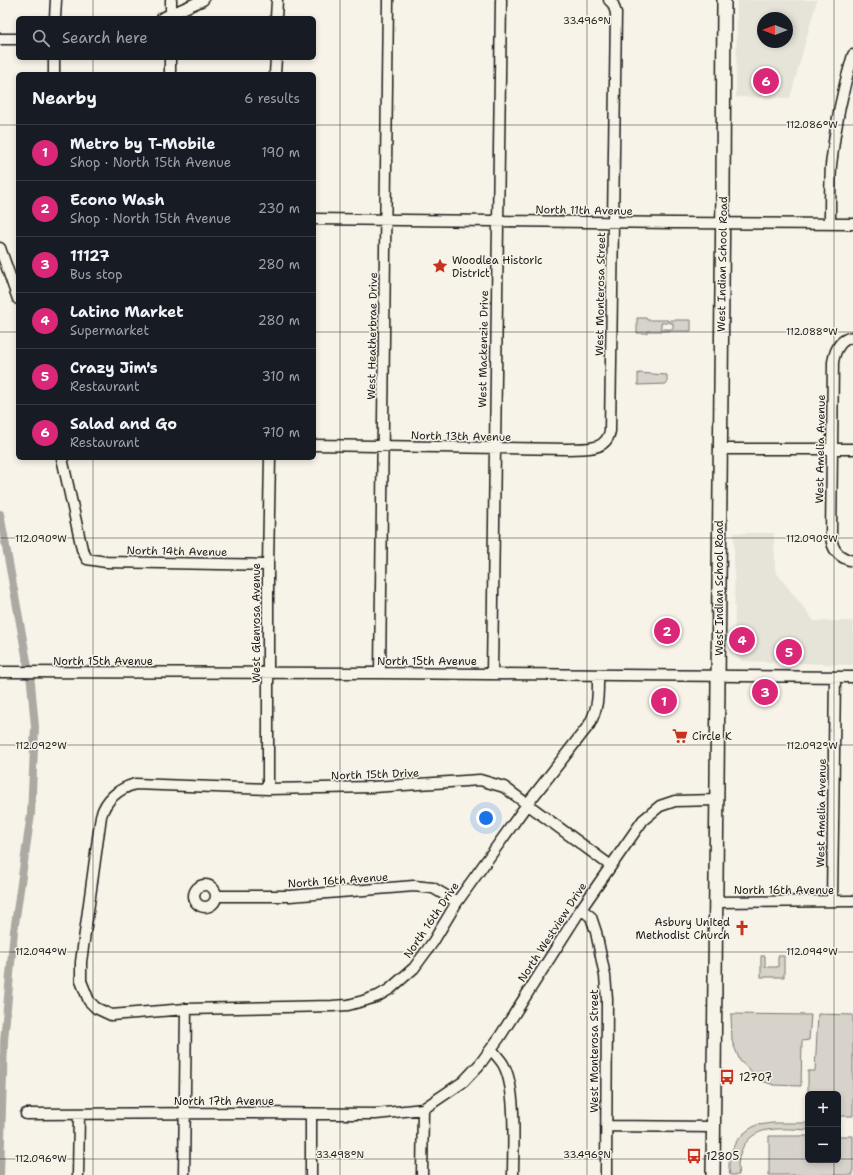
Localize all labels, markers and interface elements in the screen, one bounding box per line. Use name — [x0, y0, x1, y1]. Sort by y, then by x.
north arrow — [757, 12, 793, 48]
text: 33.496°N — [563, 14, 611, 27]
search box — [16, 16, 316, 60]
icon: search — [30, 27, 52, 49]
text: Search here — [62, 28, 148, 48]
pin: 6 — [753, 66, 779, 96]
text: Nearby — [32, 87, 97, 109]
text: 6 results — [244, 90, 300, 107]
text: 112.086°W — [786, 118, 838, 131]
text: Metro by T-Mobile — [70, 134, 215, 154]
text: 1 — [42, 144, 48, 161]
text: 190 m — [261, 144, 300, 161]
text: Shop · North 15th Avenue — [70, 154, 231, 171]
text: Econo Wash — [70, 190, 165, 210]
street label: West Indian School Road — [714, 196, 731, 332]
text: 2 — [40, 200, 50, 217]
text: 230 m — [258, 200, 300, 217]
street label: North 11th Avenue — [535, 202, 633, 219]
text: Shop · North 15th Avenue — [70, 210, 231, 227]
street label: West Monterosa Street — [592, 232, 609, 356]
text: 11127 — [70, 246, 110, 266]
place label: Woodlea Historic District — [452, 253, 543, 281]
text: 3 — [40, 256, 50, 273]
text: 280 m — [258, 256, 300, 273]
place icon: Woodlea Historic District — [431, 257, 449, 275]
text: Bus stop — [70, 266, 122, 283]
street label: West Heatherbrae Drive — [364, 272, 381, 400]
street label: West Mackenzie Drive — [475, 290, 492, 408]
text: Latino Market — [70, 302, 184, 322]
text: 4 — [40, 312, 50, 329]
text: 280 m — [258, 312, 300, 329]
text: Supermarket — [70, 322, 149, 339]
text: 112.088°W — [786, 325, 838, 338]
text: Crazy Jim's — [70, 358, 158, 378]
text: 5 — [41, 368, 49, 385]
text: 310 m — [262, 368, 300, 385]
text: Restaurant — [70, 378, 140, 395]
street label: West Amelia Avenue — [812, 394, 829, 504]
text: Salad and Go — [70, 414, 177, 434]
text: 6 — [40, 424, 50, 441]
text: 710 m — [262, 424, 300, 441]
street label: North 13th Avenue — [411, 428, 511, 445]
text: Restaurant — [70, 434, 140, 451]
street label: West Indian School Road — [712, 520, 727, 656]
text: 112.090°W — [15, 532, 67, 545]
text: 112.090°W — [786, 532, 838, 545]
street label: North 14th Avenue — [127, 543, 227, 560]
street label: West Glenrosa Avenue — [249, 563, 264, 683]
pin: 2 — [654, 616, 680, 646]
pin: 4 — [729, 625, 755, 655]
pin: 5 — [776, 637, 802, 667]
street label: North 15th Avenue — [53, 654, 153, 669]
street label: North 15th Avenue — [377, 654, 477, 669]
pin: 3 — [752, 677, 778, 707]
pin: 1 — [651, 686, 677, 716]
supermarket icon: Circle K — [671, 727, 689, 745]
place label: Circle K — [692, 729, 732, 744]
text: 112.092°W — [15, 739, 67, 752]
text: 112.092°W — [786, 739, 838, 752]
street label: West Amelia Avenue — [813, 758, 830, 868]
street label: North 15th Drive — [331, 765, 419, 784]
your location — [476, 808, 496, 828]
street label: North 16th Avenue — [287, 870, 389, 891]
street label: North 16th Drive — [400, 879, 462, 961]
street label: North Westview Drive — [514, 879, 590, 985]
street label: North 16th Avenue — [734, 883, 834, 898]
place label: Asbury United Methodist Church — [635, 915, 730, 943]
church icon: Asbury United Methodist Church — [733, 919, 751, 937]
text: 112.094°W — [15, 945, 67, 958]
text: 112.094°W — [786, 945, 838, 958]
street label: West Monterosa Street — [587, 989, 602, 1113]
bus stop icon: 12707 — [718, 1068, 736, 1086]
place label: 12707 — [739, 1070, 772, 1085]
map controls — [805, 1091, 841, 1163]
button: + — [805, 1091, 841, 1127]
street label: North 17th Avenue — [174, 1094, 274, 1109]
button: − — [805, 1127, 841, 1163]
bus stop icon: 12805 — [685, 1147, 703, 1165]
text: 33.498°N — [316, 1148, 364, 1161]
text: 33.496°N — [563, 1148, 611, 1161]
place label: 12805 — [706, 1149, 739, 1164]
text: 112.096°W — [15, 1152, 67, 1165]

